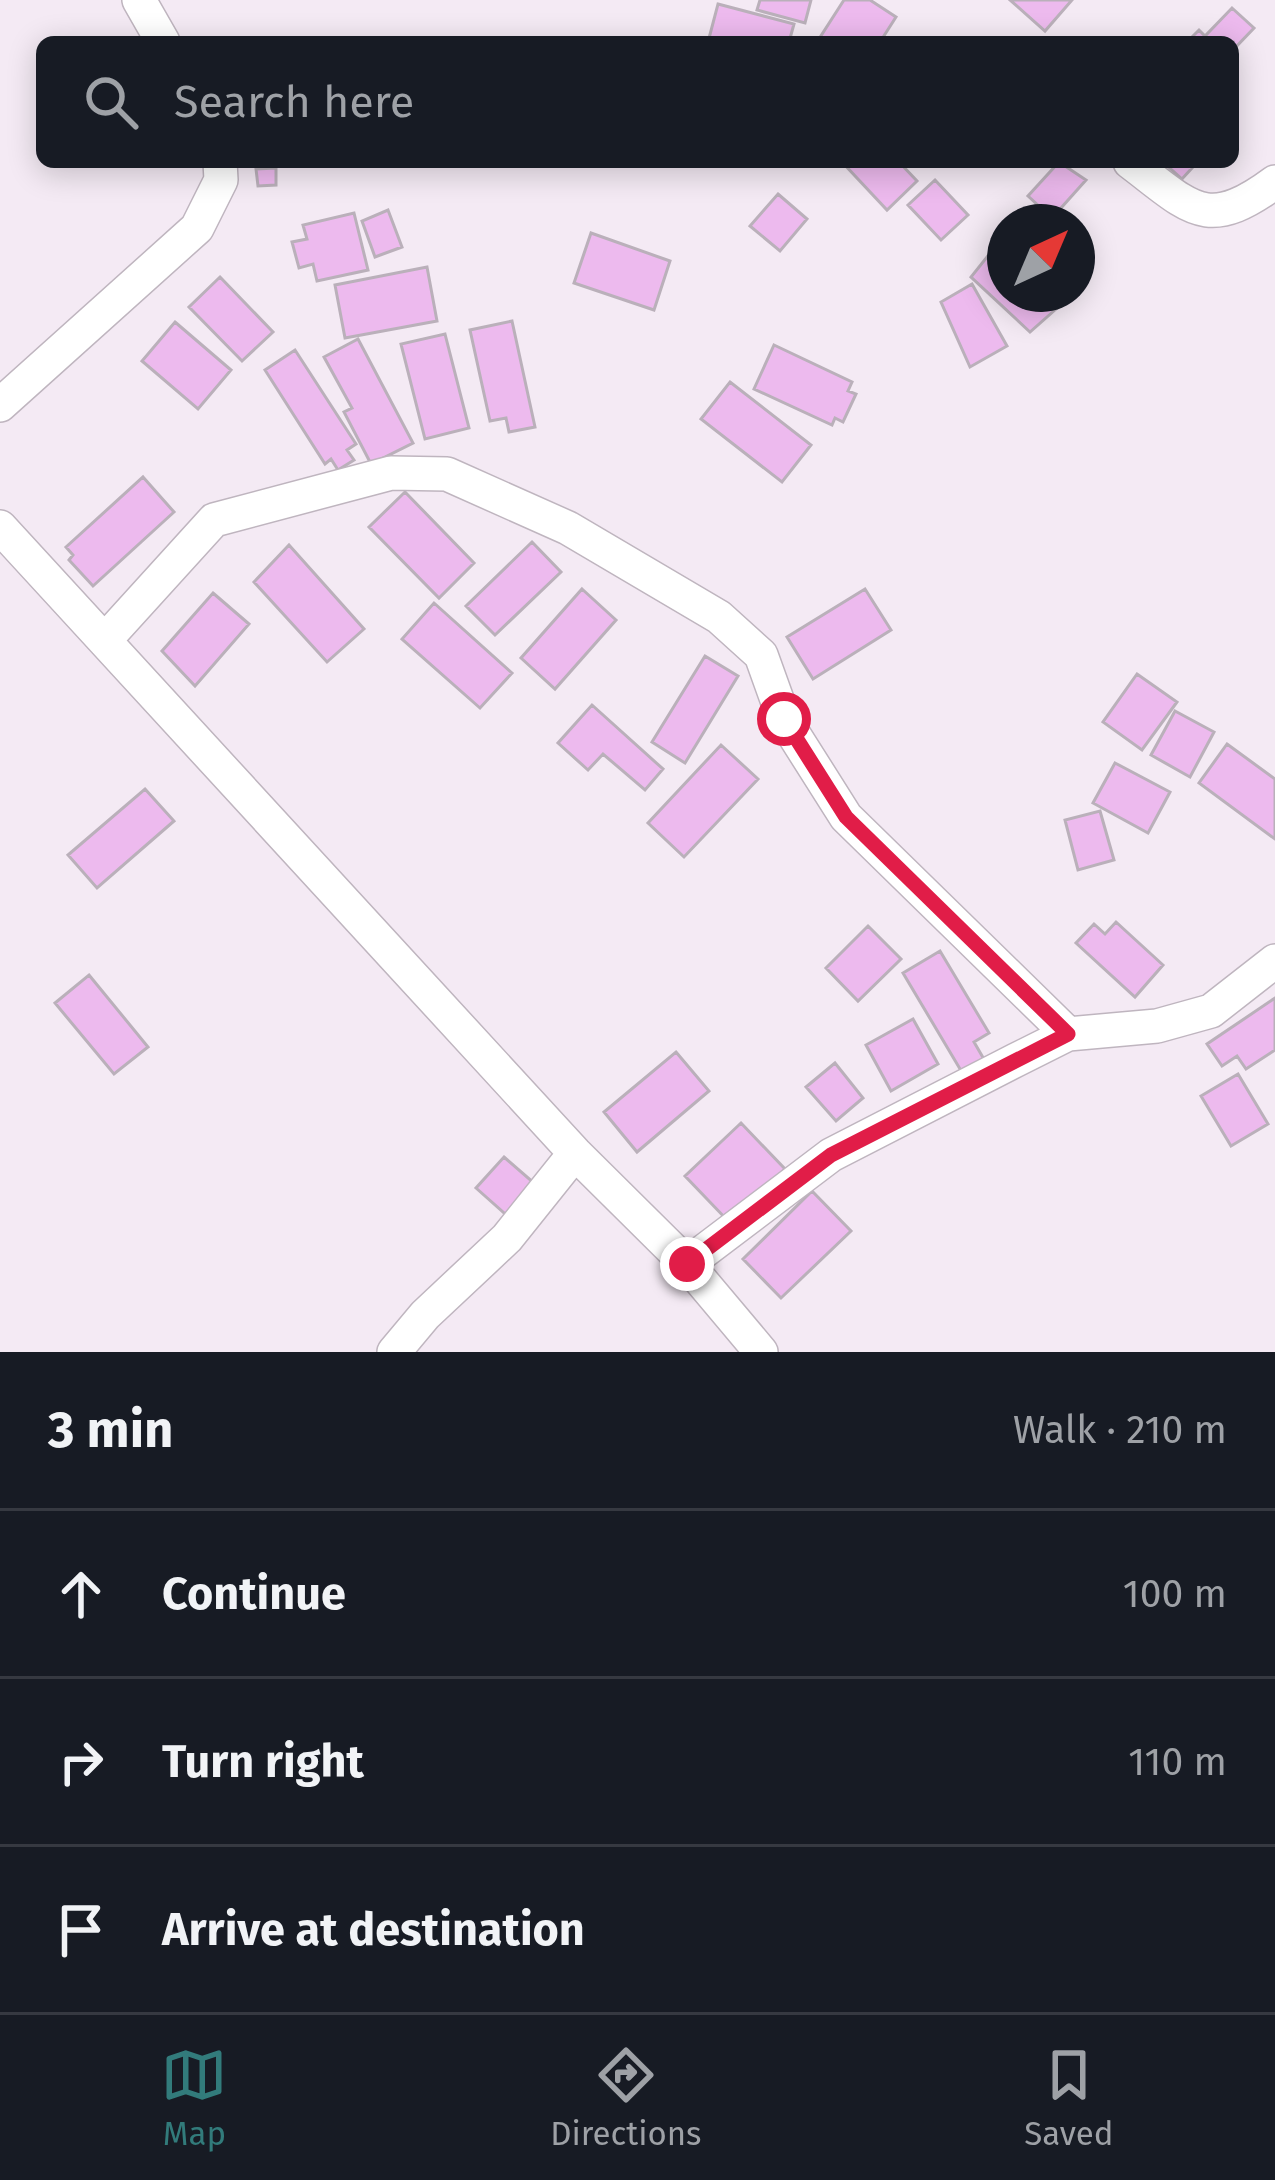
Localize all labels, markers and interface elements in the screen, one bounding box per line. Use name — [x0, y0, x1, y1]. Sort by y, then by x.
search box — [36, 36, 1239, 168]
icon: search — [78, 69, 144, 135]
text: Search here — [174, 75, 414, 129]
north arrow — [987, 204, 1095, 312]
route start — [757, 692, 811, 746]
route end — [660, 1237, 714, 1291]
text: 3 min — [48, 1399, 174, 1461]
text: Walk · 210 m — [1013, 1407, 1227, 1453]
icon: ahead — [48, 1561, 114, 1627]
text: Continue — [162, 1567, 346, 1621]
text: 100 m — [1123, 1571, 1227, 1617]
icon: right — [48, 1729, 114, 1795]
text: Turn right — [162, 1735, 364, 1789]
text: 110 m — [1128, 1739, 1227, 1785]
icon: arrive — [48, 1897, 114, 1963]
text: Arrive at destination — [162, 1903, 585, 1957]
tab: Map — [161, 2042, 227, 2154]
tab: Directions — [550, 2042, 702, 2154]
tab: Saved — [1024, 2042, 1114, 2154]

